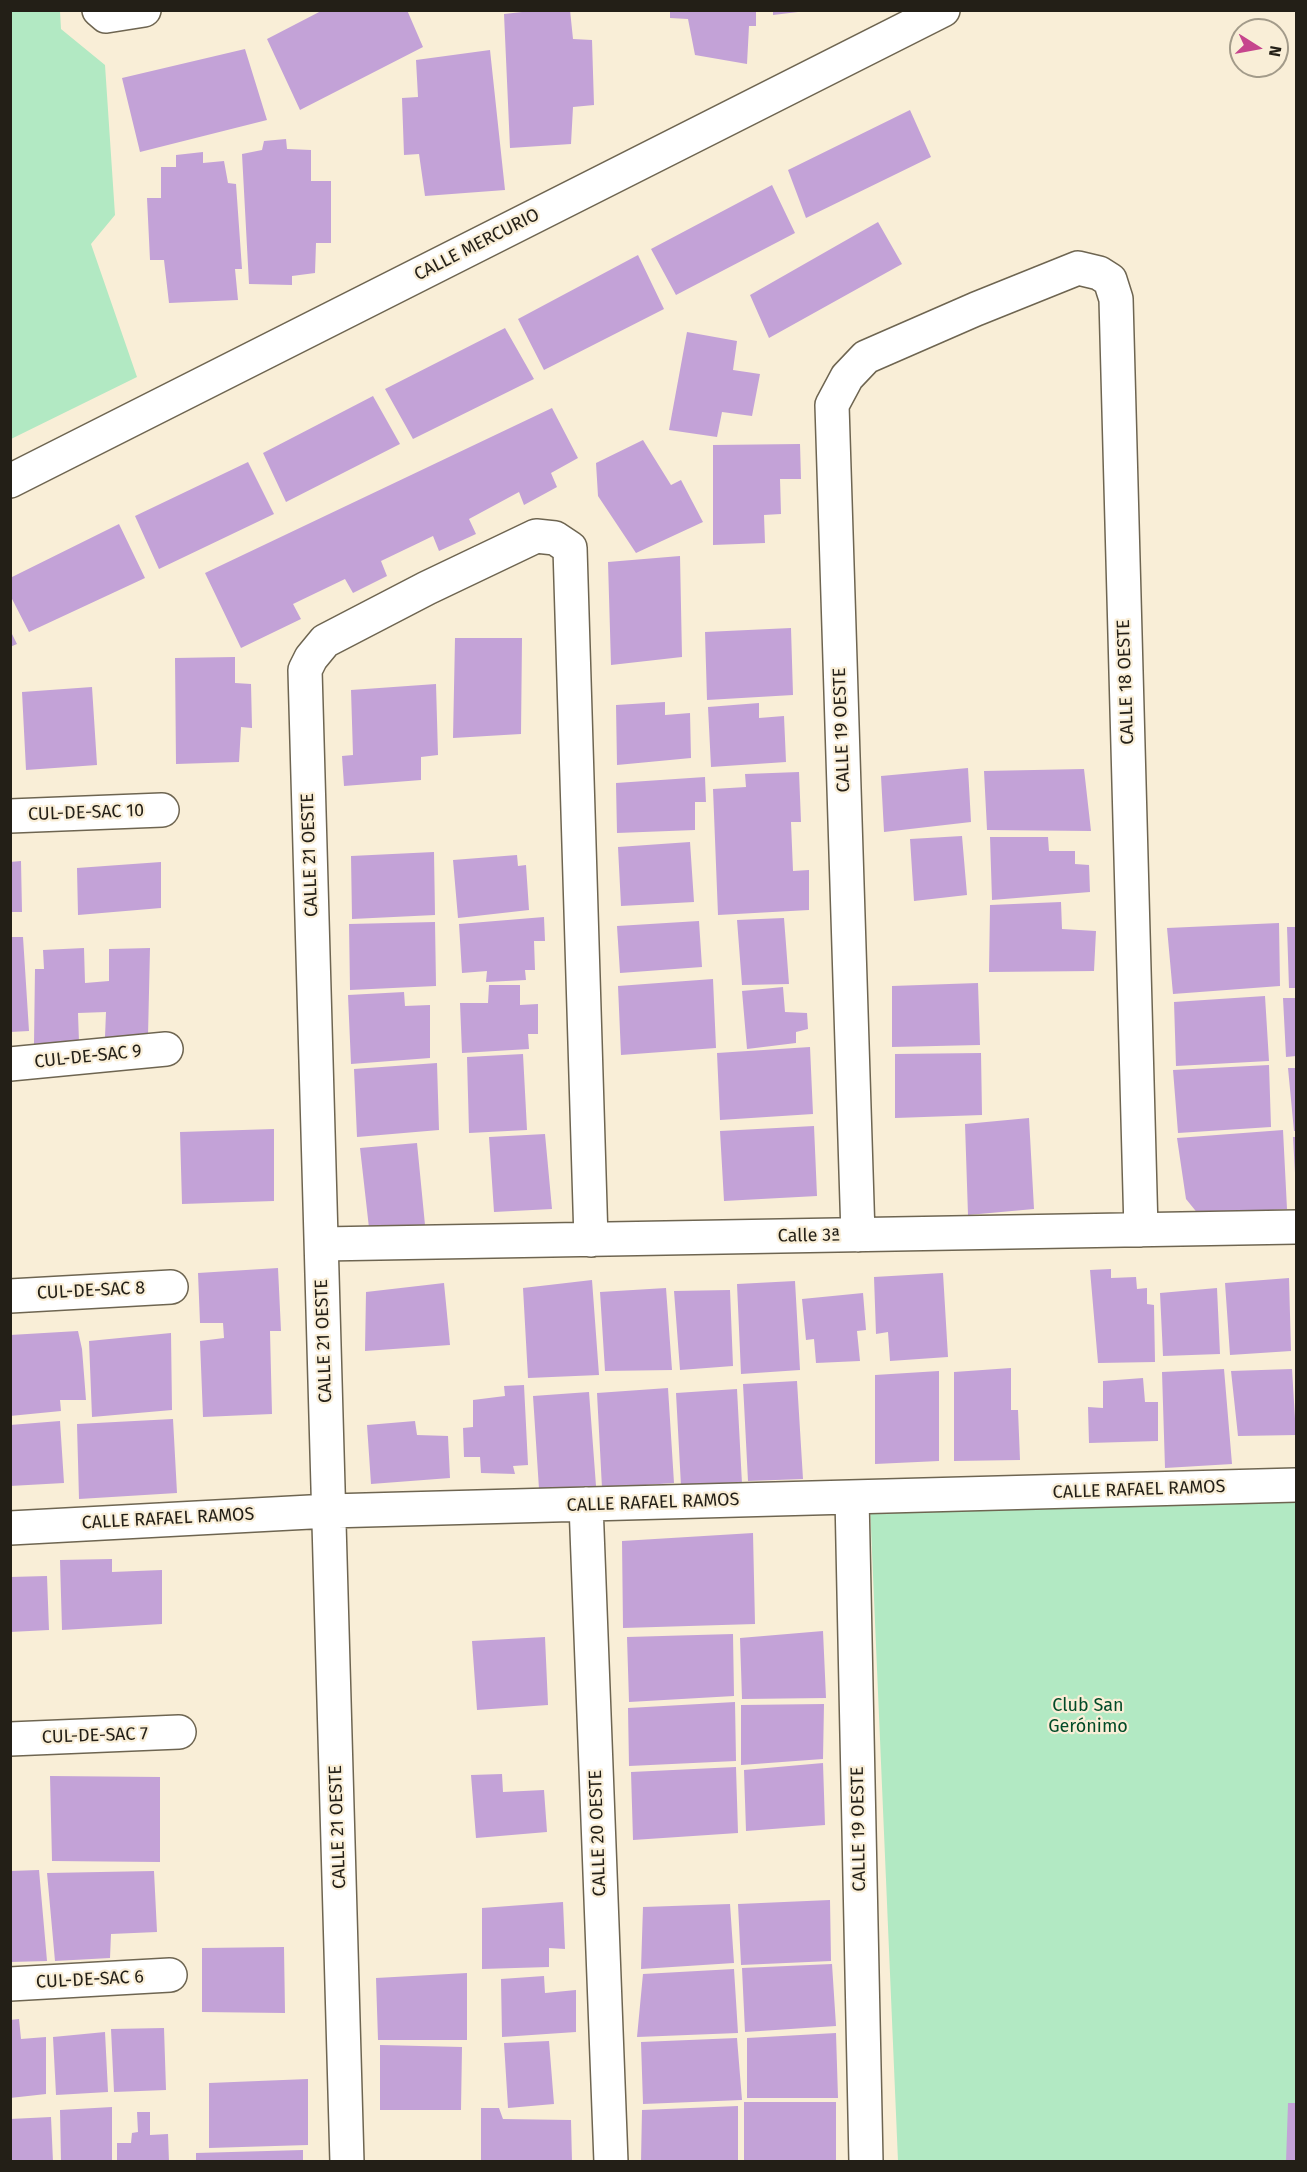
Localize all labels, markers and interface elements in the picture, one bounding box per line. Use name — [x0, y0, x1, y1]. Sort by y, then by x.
north arrow — [1229, 18, 1289, 78]
text: N — [1265, 44, 1286, 58]
street label: CALLE MERCURIO — [411, 204, 543, 286]
street label: CALLE 18 OESTE — [1113, 619, 1139, 745]
street label: CALLE 19 OESTE — [829, 667, 855, 793]
street label: CALLE 21 OESTE — [297, 793, 323, 917]
street label: CUL-DE-SAC 10 — [28, 800, 144, 826]
street label: CUL-DE-SAC 9 — [33, 1041, 143, 1073]
street label: Calle 3ª — [778, 1225, 840, 1247]
street label: CUL-DE-SAC 8 — [36, 1277, 146, 1305]
street label: CALLE 21 OESTE — [311, 1279, 337, 1403]
street label: CALLE RAFAEL RAMOS — [1052, 1476, 1226, 1504]
street label: CALLE RAFAEL RAMOS — [566, 1489, 740, 1517]
street label: CALLE RAFAEL RAMOS — [81, 1504, 255, 1534]
park label: Club San Gerónimo — [1048, 1695, 1128, 1738]
street label: CUL-DE-SAC 7 — [41, 1723, 149, 1749]
street label: CALLE 21 OESTE — [325, 1765, 351, 1889]
street label: CALLE 19 OESTE — [847, 1766, 871, 1892]
street label: CALLE 20 OESTE — [585, 1769, 611, 1897]
street label: CUL-DE-SAC 6 — [36, 1966, 144, 1994]

